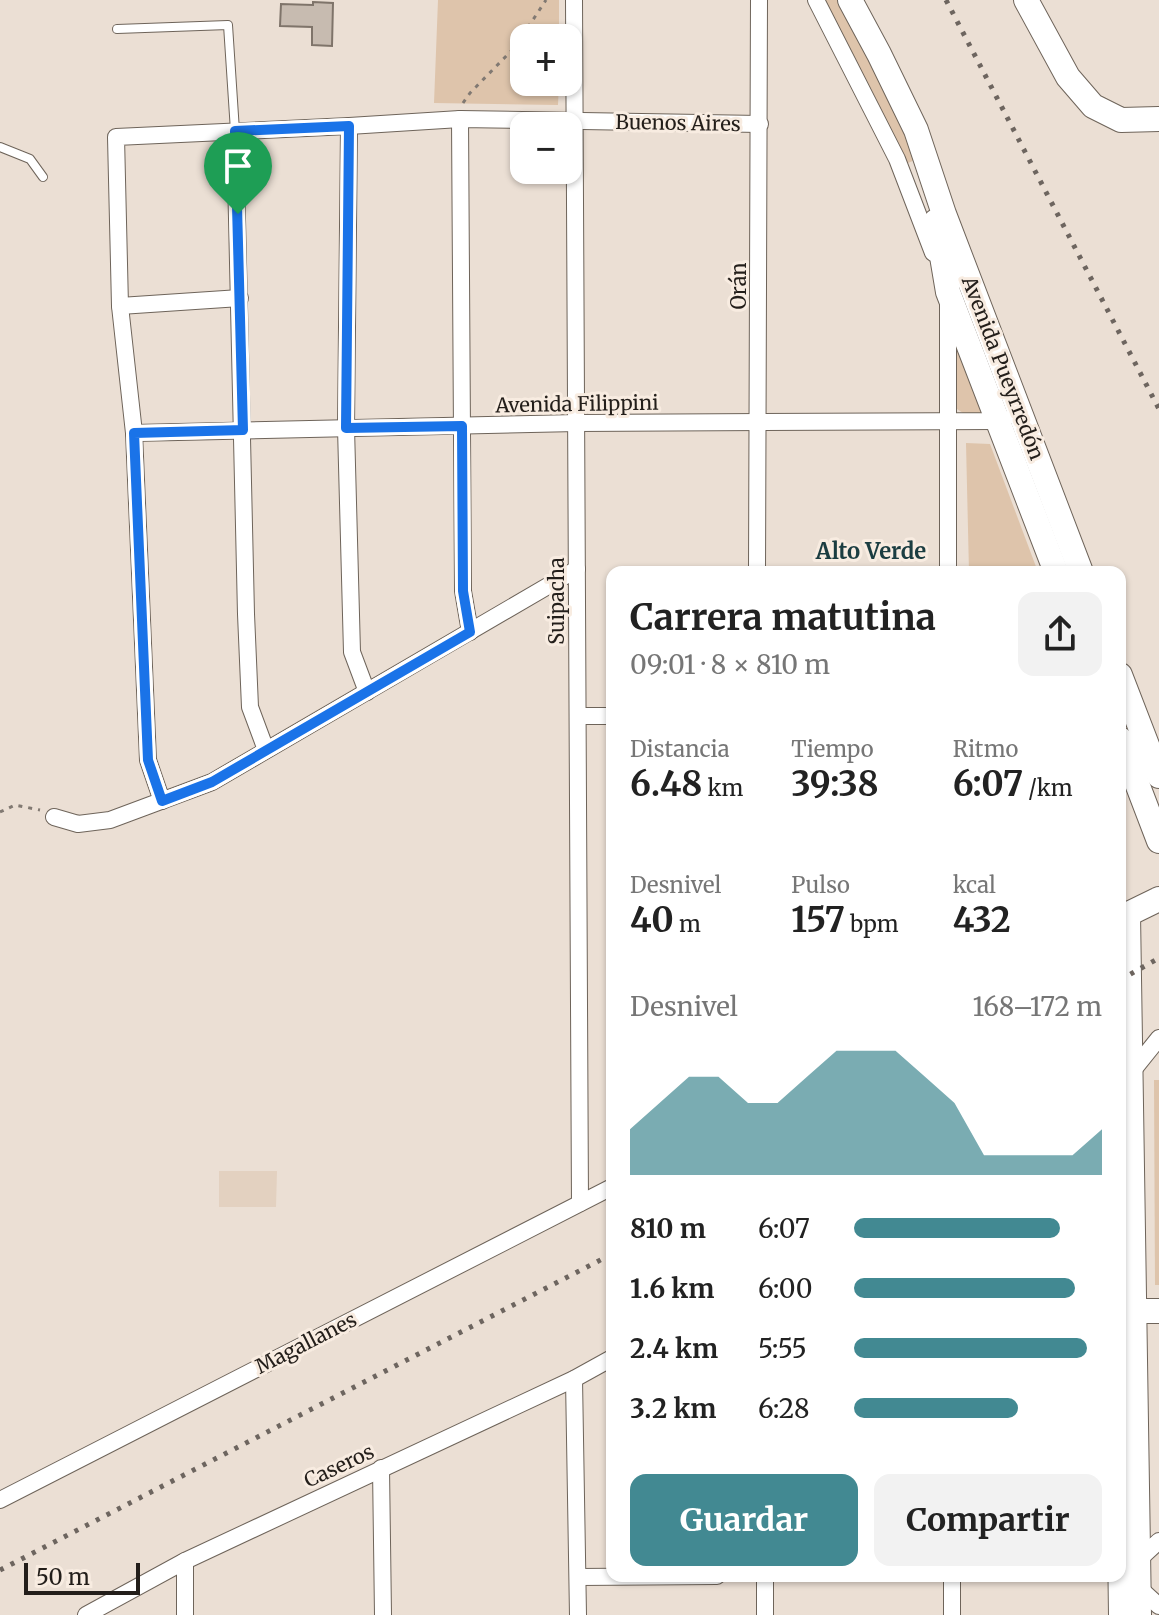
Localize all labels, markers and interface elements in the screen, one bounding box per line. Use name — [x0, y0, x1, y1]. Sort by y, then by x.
map controls — [510, 24, 582, 184]
button: + — [510, 24, 582, 96]
street label: Buenos Aires — [615, 109, 741, 136]
button: − — [510, 112, 582, 184]
pin — [204, 132, 272, 214]
icon: arrive — [216, 144, 260, 188]
street label: Orán — [726, 262, 751, 310]
street label: Avenida Pueyrredón — [957, 272, 1050, 463]
street label: Avenida Filippini — [494, 390, 659, 417]
district label: Alto Verde — [815, 537, 926, 565]
street label: Suipacha — [544, 557, 569, 645]
button: share — [1018, 592, 1102, 676]
text: Carrera matutina — [630, 595, 936, 640]
text: 09:01 · 8 × 810 m — [630, 648, 830, 681]
text: Distancia — [630, 735, 729, 763]
text: Tiempo — [791, 735, 874, 763]
text: Ritmo — [953, 735, 1018, 763]
text: 6.48 — [630, 763, 702, 805]
text: 39:38 — [791, 763, 879, 805]
text: 6:07 — [953, 763, 1023, 805]
text: km — [702, 774, 743, 802]
text: /km — [1023, 774, 1073, 802]
text: Desnivel — [630, 871, 721, 899]
text: Pulso — [791, 871, 850, 899]
text: kcal — [953, 871, 996, 899]
text: 40 — [630, 899, 674, 941]
text: 157 — [791, 899, 845, 941]
text: 432 — [953, 899, 1011, 941]
text: m — [674, 910, 701, 938]
text: bpm — [845, 910, 899, 938]
text: Desnivel — [630, 990, 738, 1023]
text: 168–172 m — [972, 990, 1102, 1023]
text: 810 m — [630, 1212, 706, 1245]
text: 6:07 — [758, 1212, 810, 1245]
text: 1.6 km — [630, 1272, 714, 1305]
text: 6:00 — [758, 1272, 813, 1305]
street label: Magallanes — [251, 1306, 361, 1379]
text: 2.4 km — [630, 1332, 718, 1365]
text: 5:55 — [758, 1332, 807, 1365]
text: 3.2 km — [630, 1392, 716, 1425]
text: 6:28 — [758, 1392, 809, 1425]
street label: Caseros — [300, 1439, 378, 1493]
button: Guardar — [630, 1474, 858, 1566]
button: Compartir — [874, 1474, 1102, 1566]
scale bar — [24, 1559, 140, 1595]
text: 50 m — [36, 1563, 90, 1591]

